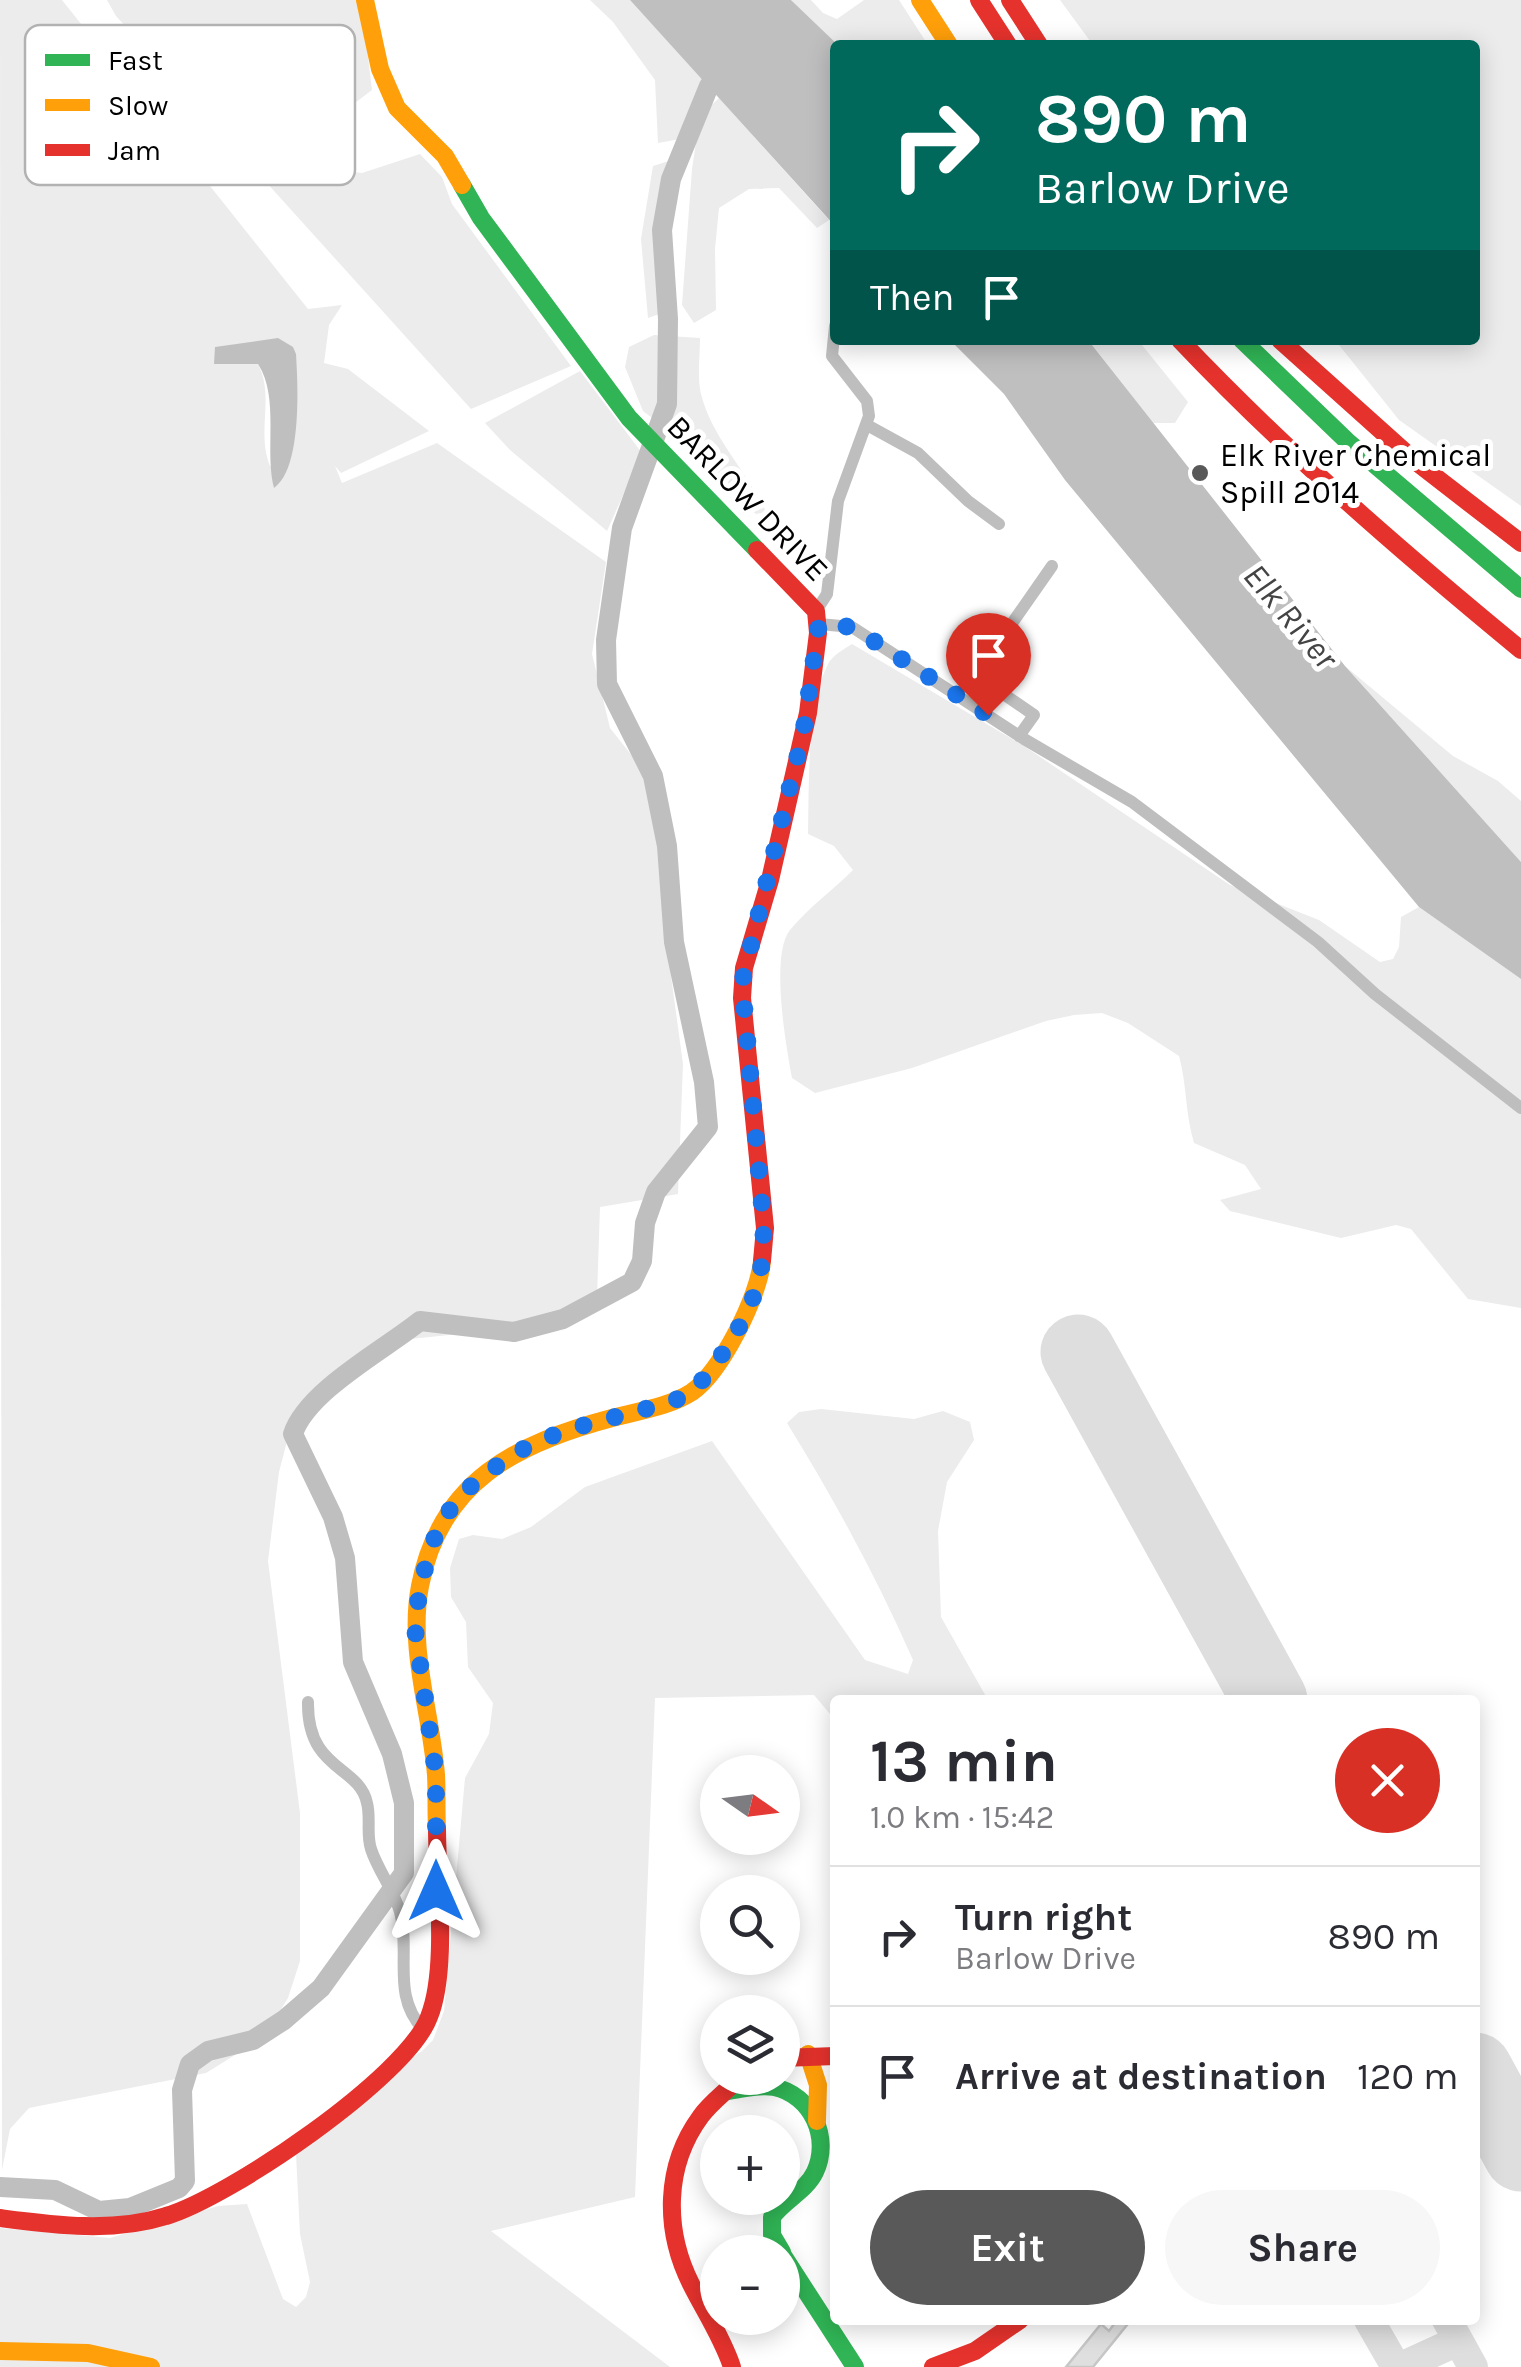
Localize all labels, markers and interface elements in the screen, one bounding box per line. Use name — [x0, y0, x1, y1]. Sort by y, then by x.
legend — [25, 25, 355, 185]
text: Fast — [108, 44, 163, 77]
text: 890 m — [1035, 78, 1251, 160]
icon: right — [870, 80, 1000, 210]
text: Slow — [108, 89, 168, 122]
text: Jam — [108, 134, 161, 167]
text: Barlow Drive — [1035, 162, 1290, 214]
icon: arrive — [974, 270, 1029, 325]
text: Then — [870, 275, 954, 320]
street label: BARLOW DRIVE — [660, 408, 836, 589]
place label: Elk River Chemical Spill 2014 — [1220, 437, 1491, 511]
marker: Elk River Chemical Spill 2014 — [1189, 462, 1211, 484]
water label: Elk River — [1235, 555, 1347, 678]
pin — [946, 613, 1031, 716]
icon: arrive — [961, 628, 1016, 683]
text: 13 min — [870, 1726, 1058, 1796]
button: close — [1335, 1728, 1440, 1833]
north arrow — [700, 1755, 800, 1855]
map controls — [700, 1755, 800, 2335]
text: 1.0 km · 15:42 — [870, 1799, 1054, 1836]
position arrow — [384, 1839, 488, 1943]
button: search — [700, 1875, 800, 1975]
text: Turn right — [955, 1895, 1132, 1940]
icon: right — [870, 1909, 925, 1964]
text: 890 m — [1327, 1914, 1440, 1959]
text: Barlow Drive — [955, 1940, 1136, 1977]
button: layers — [700, 1995, 800, 2095]
icon: arrive — [870, 2049, 925, 2104]
text: Arrive at destination — [955, 2054, 1327, 2099]
text: 120 m — [1357, 2054, 1459, 2099]
button: + — [700, 2115, 800, 2215]
button: Exit — [870, 2190, 1145, 2305]
button: Share — [1165, 2190, 1440, 2305]
button: − — [700, 2235, 800, 2335]

